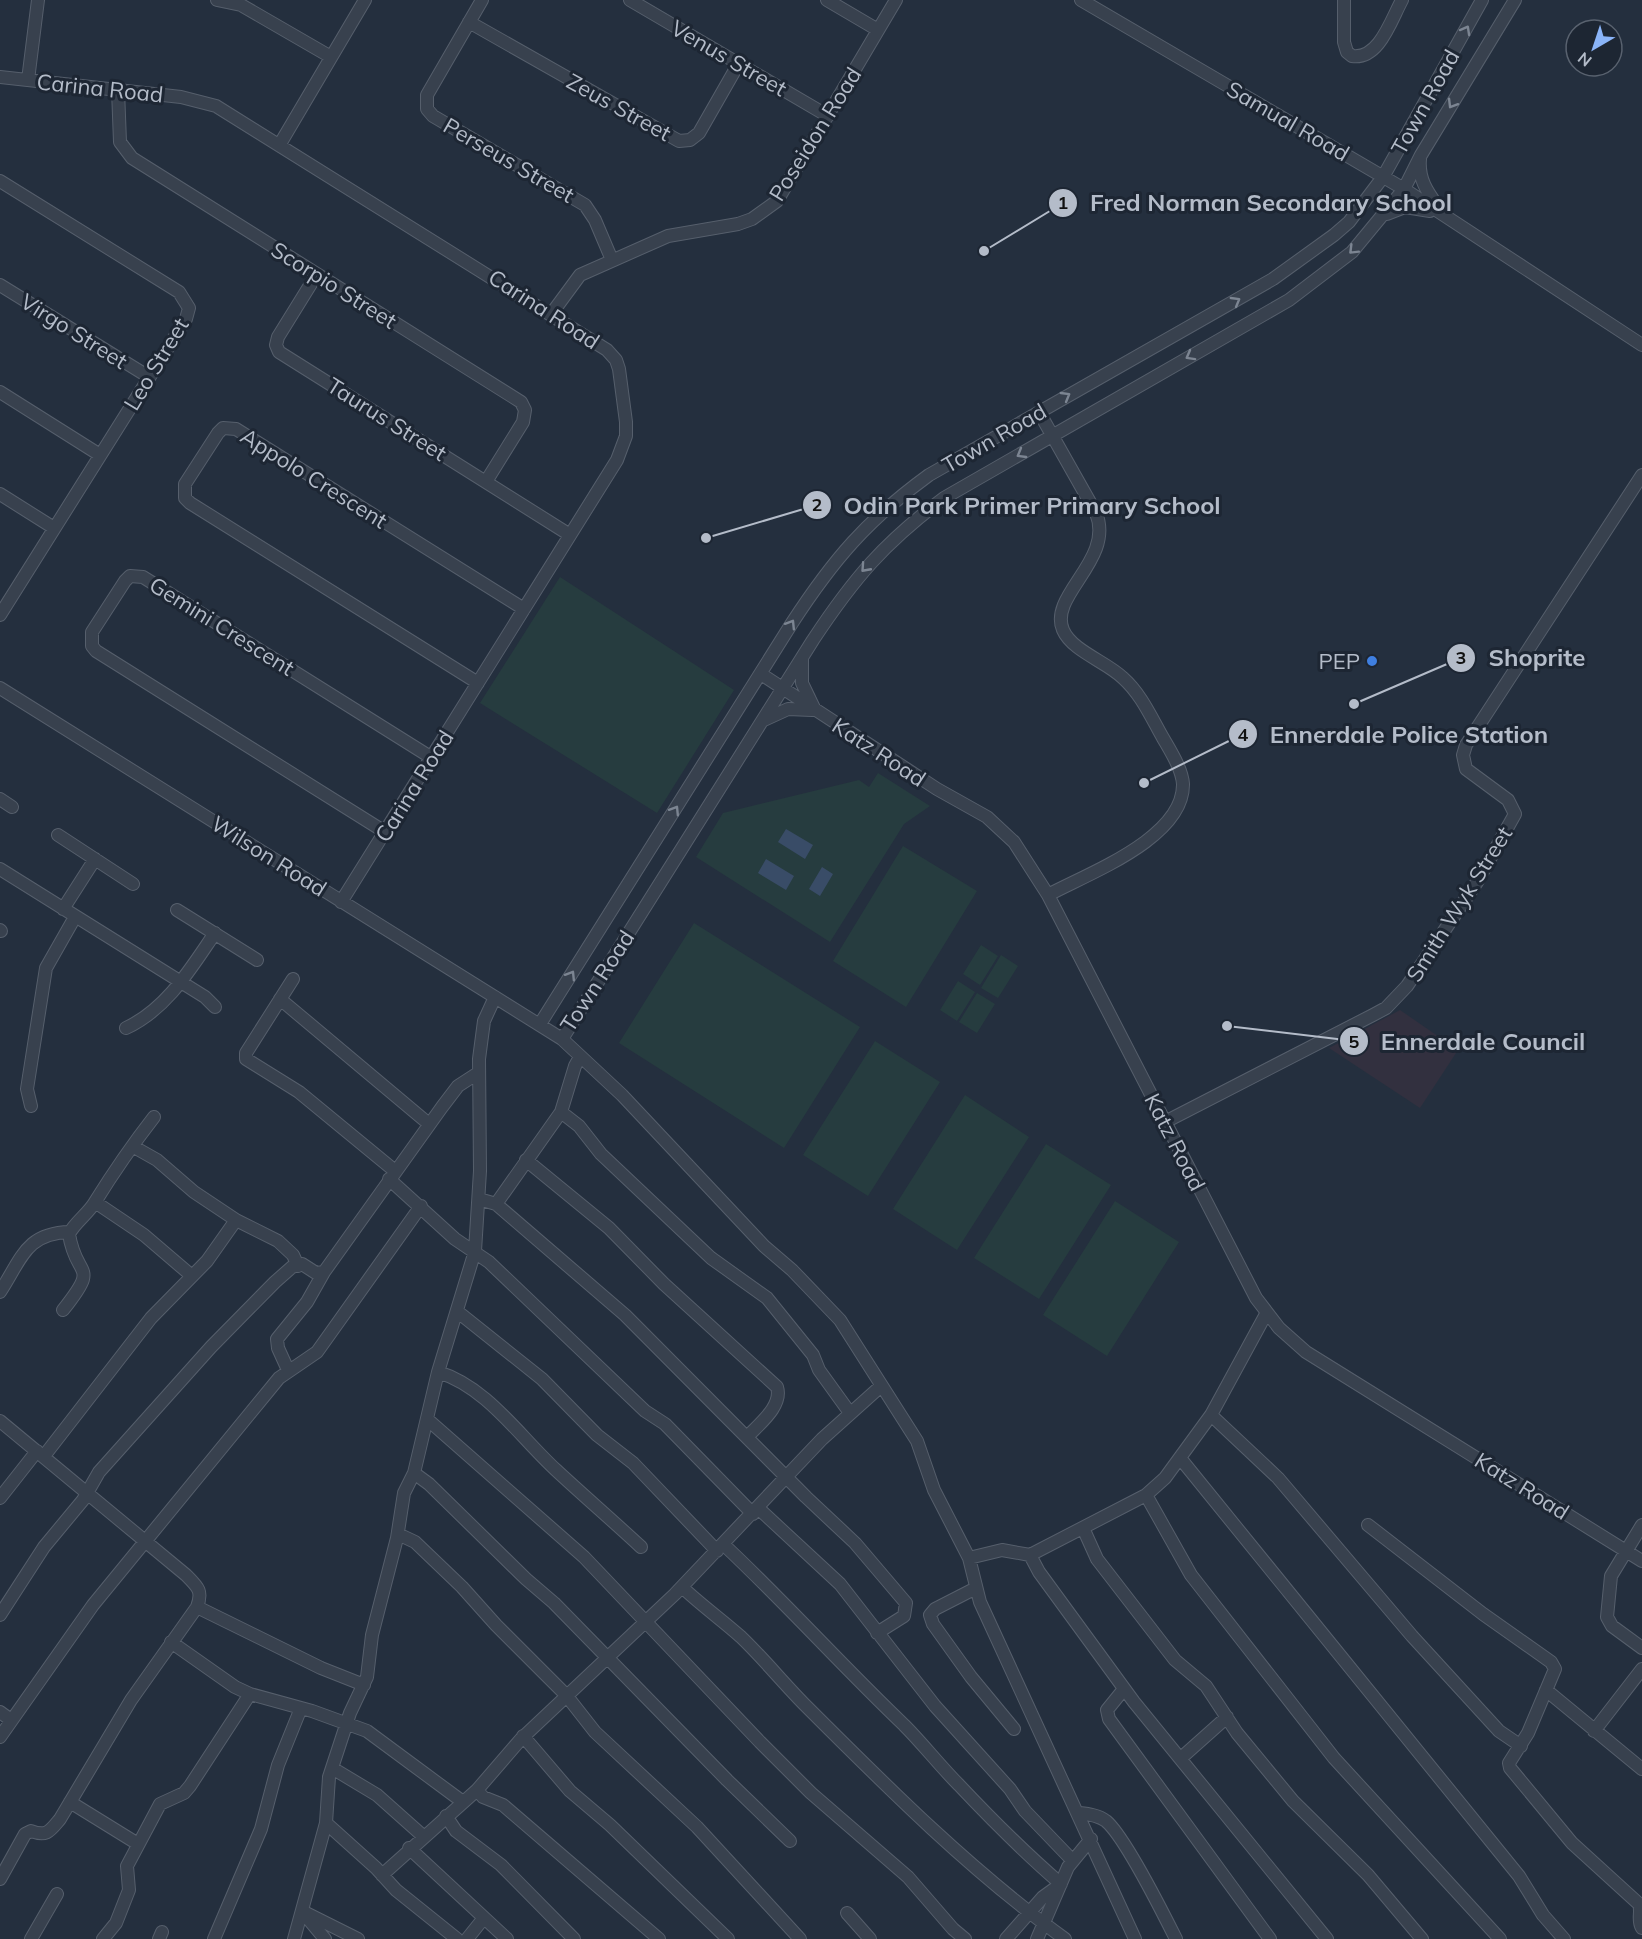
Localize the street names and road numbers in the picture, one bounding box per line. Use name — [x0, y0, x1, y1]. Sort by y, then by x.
street label: Venus Street — [666, 14, 792, 103]
street label: Town Road — [1385, 45, 1465, 159]
street label: Poseidon Road — [763, 62, 867, 206]
street label: Carina Road — [35, 67, 165, 109]
street label: Zeus Street — [562, 67, 676, 147]
street label: Samual Road — [1222, 75, 1354, 167]
street label: Perseus Street — [438, 111, 580, 209]
street label: Scorpio Street — [266, 235, 402, 335]
street label: Carina Road — [483, 263, 605, 355]
street label: Virgo Street — [15, 287, 133, 375]
street label: Leo Street — [117, 312, 195, 415]
street label: Taurus Street — [322, 371, 452, 467]
street label: Town Road — [937, 397, 1051, 479]
street label: Appolo Crescent — [235, 422, 393, 534]
street label: Gemini Crescent — [144, 570, 300, 682]
street label: Katz Road — [827, 711, 931, 793]
street label: Carina Road — [369, 725, 459, 847]
street label: Wilson Road — [206, 809, 332, 903]
street label: Smith Wyk Street — [1400, 821, 1518, 987]
street label: Town Road — [554, 925, 640, 1037]
street label: Katz Road — [1138, 1088, 1212, 1196]
street label: Katz Road — [1470, 1446, 1574, 1526]

